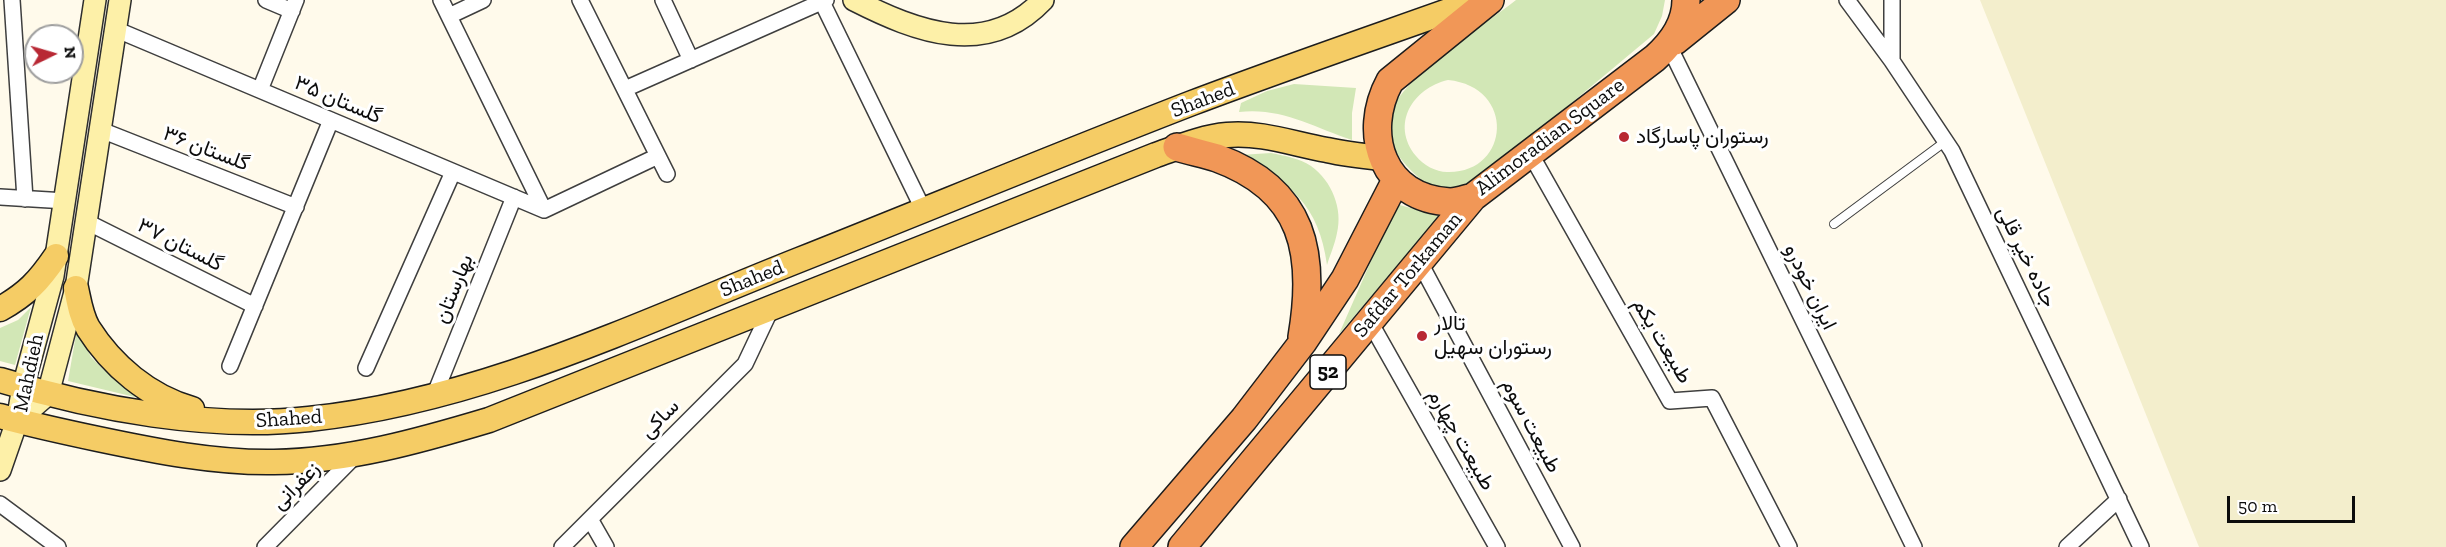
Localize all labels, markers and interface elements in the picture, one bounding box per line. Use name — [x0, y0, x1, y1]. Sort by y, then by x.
north arrow — [24, 24, 84, 84]
text: N — [60, 46, 80, 59]
street label: گلستان ۳۵ — [291, 70, 385, 130]
street label: Alimoradian Square — [1470, 73, 1630, 201]
street label: Shahed — [1168, 76, 1238, 124]
street label: گلستان ۳۶ — [159, 121, 253, 177]
place label: رستوران پاسارگاد — [1636, 124, 1769, 150]
marker: رستوران پاسارگاد — [1617, 130, 1631, 144]
street label: جاده خیر قلی — [1991, 202, 2061, 312]
street label: Safdar Torkaman — [1348, 207, 1468, 343]
street label: گلستان ۳۷ — [133, 213, 227, 277]
street label: ایران خودرو — [1778, 240, 1842, 334]
street label: بهارستان — [429, 251, 479, 327]
street label: Shahed — [717, 255, 787, 303]
street label: طبیعت یکم — [1627, 294, 1697, 388]
place label: تالار رستوران سهیل — [1434, 311, 1552, 361]
marker: تالار رستوران سهیل — [1415, 329, 1429, 343]
street label: Mahdieh — [8, 332, 50, 414]
road number: 52 — [1310, 355, 1346, 389]
street label: طبیعت سوم — [1496, 374, 1566, 478]
street label: طبیعت چهارم — [1422, 385, 1500, 495]
street label: ساکی — [635, 394, 685, 444]
street label: Shahed — [255, 404, 323, 434]
street label: زعفرانی — [267, 457, 325, 515]
scale bar — [2230, 484, 2358, 522]
text: 50 m — [2238, 495, 2277, 517]

